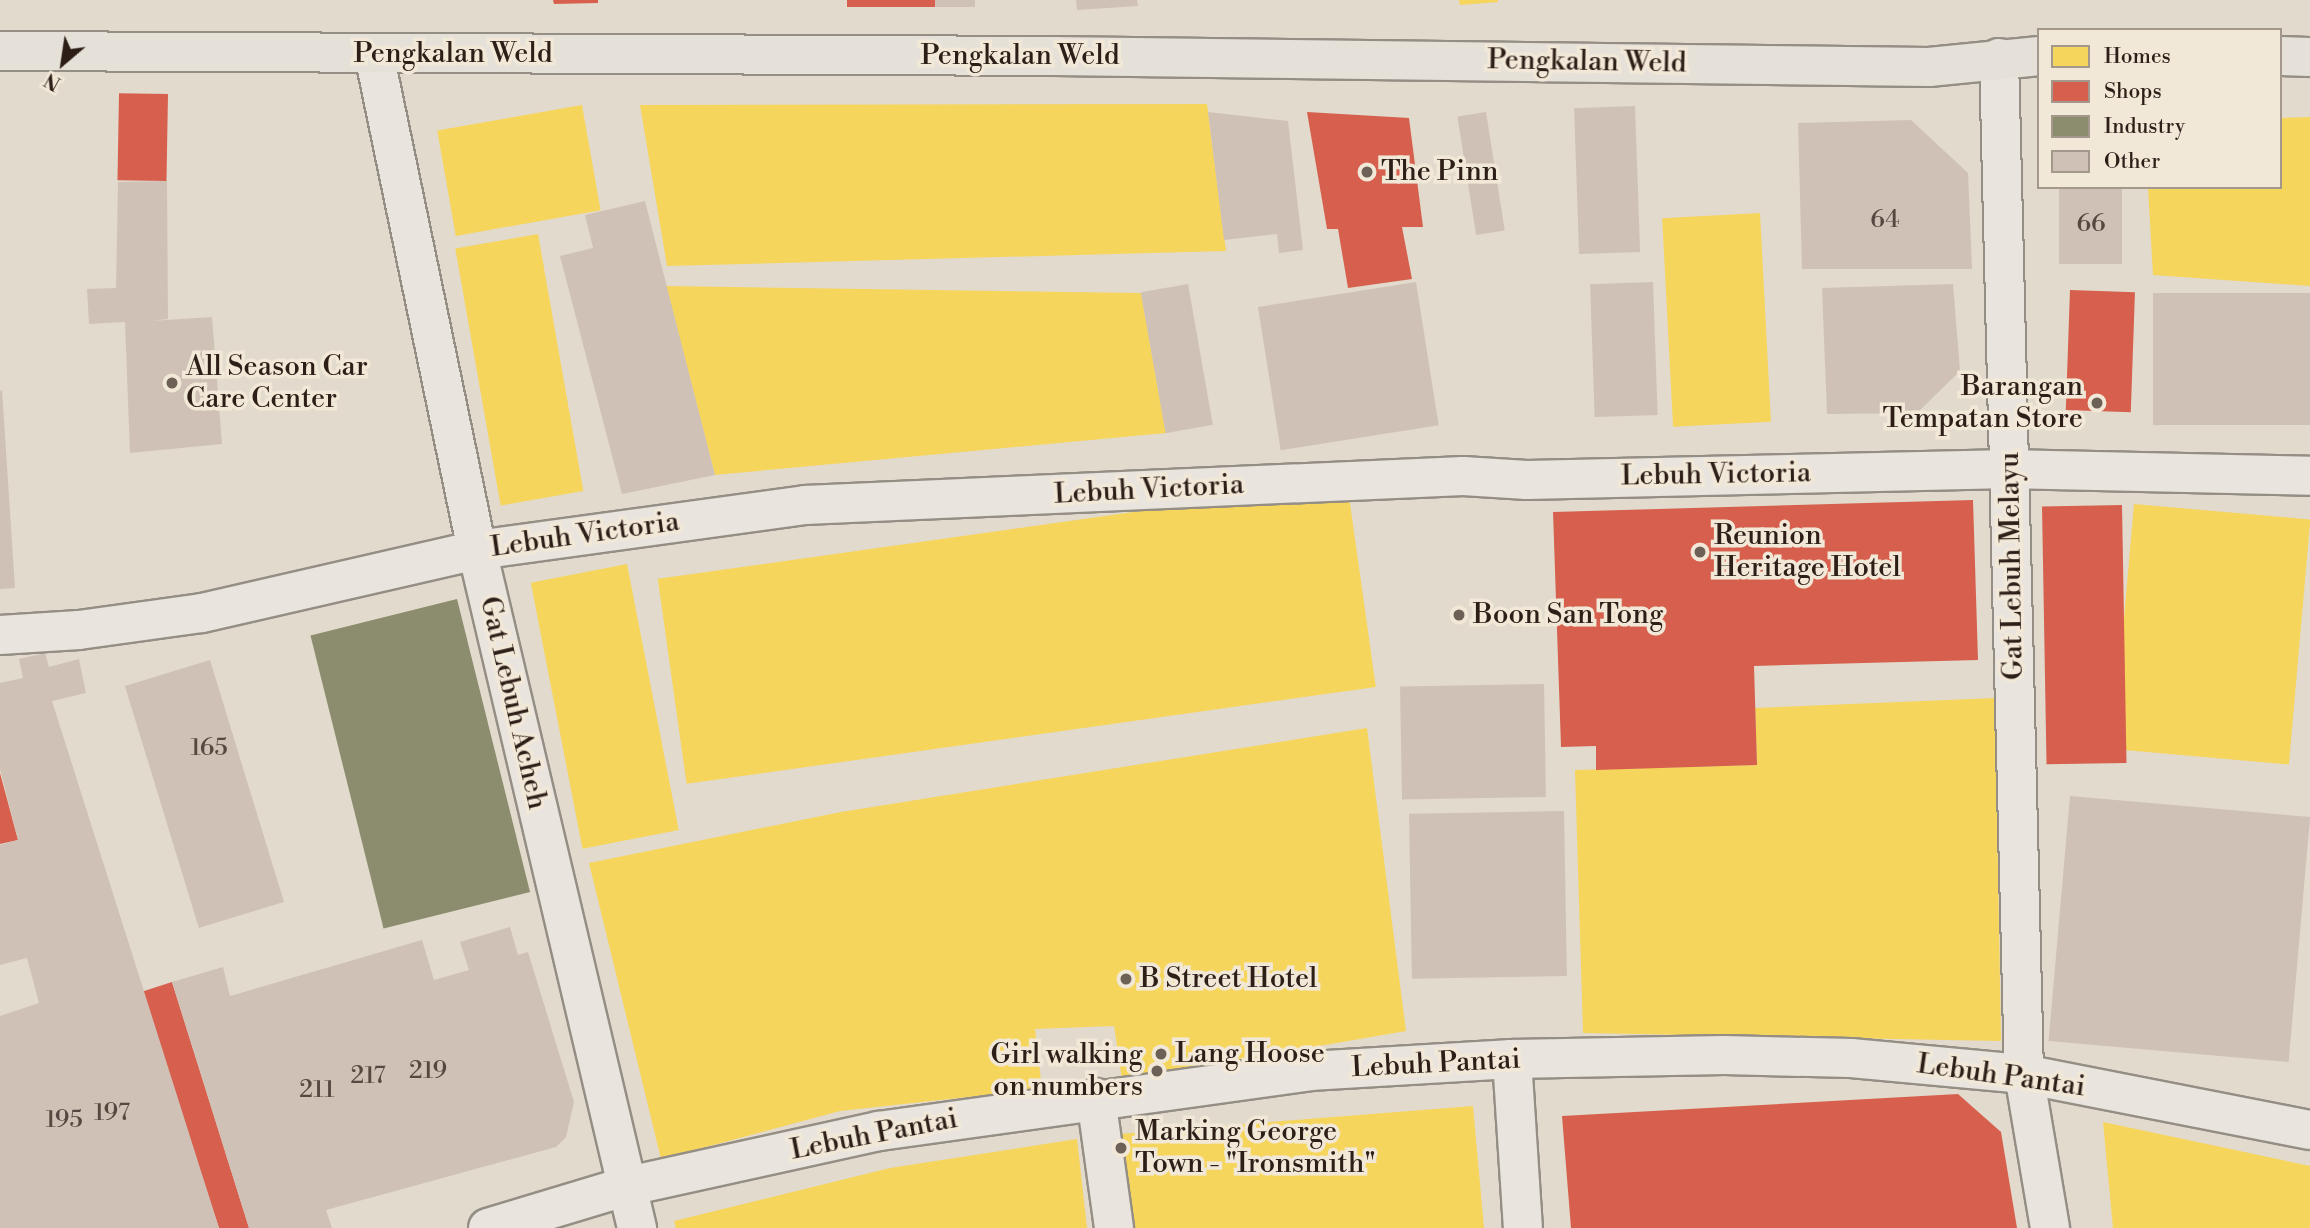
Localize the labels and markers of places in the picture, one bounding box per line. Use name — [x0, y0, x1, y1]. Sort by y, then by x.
place label: The Pinn — [1381, 155, 1499, 189]
marker: The Pinn — [1359, 164, 1375, 180]
place label: All Season Car Care Center — [186, 350, 368, 416]
place label: Barangan Tempatan Store — [1883, 370, 2083, 436]
marker: All Season Car Care Center — [164, 375, 180, 391]
marker: Barangan Tempatan Store — [2089, 395, 2105, 411]
place label: Reunion Heritage Hotel — [1714, 519, 1901, 585]
marker: Reunion Heritage Hotel — [1692, 544, 1708, 560]
place label: Boon San Tong — [1473, 598, 1663, 632]
marker: Boon San Tong — [1451, 607, 1467, 623]
place label: B Street Hotel — [1140, 962, 1317, 996]
marker: B Street Hotel — [1118, 971, 1134, 987]
place label: Lang Hoose — [1175, 1037, 1325, 1071]
place label: Girl walking on numbers — [990, 1038, 1143, 1104]
marker: Lang Hoose — [1153, 1046, 1169, 1062]
marker: Girl walking on numbers — [1149, 1063, 1165, 1079]
place label: Marking George Town - "Ironsmith" — [1135, 1115, 1375, 1181]
marker: Marking George Town - "Ironsmith" — [1113, 1140, 1129, 1156]

